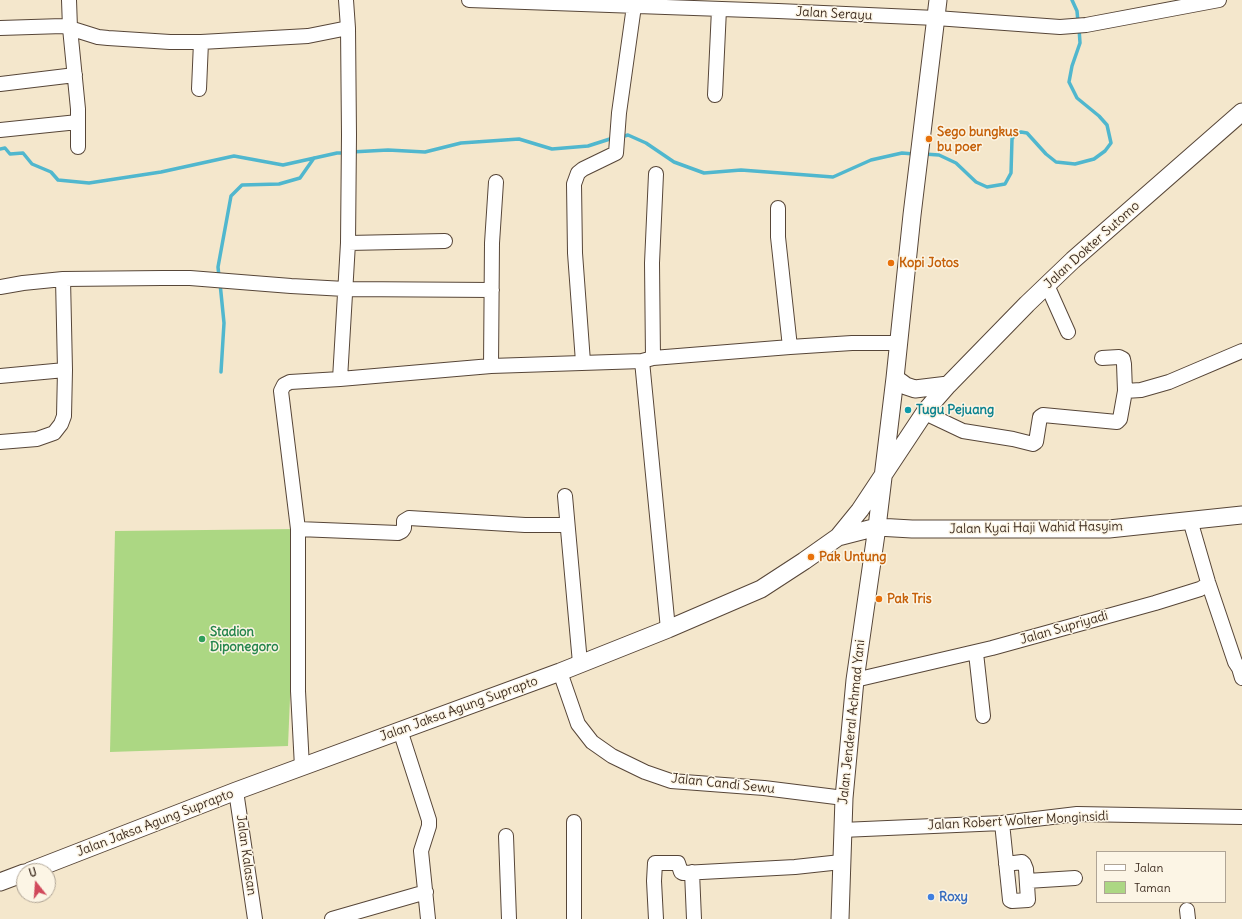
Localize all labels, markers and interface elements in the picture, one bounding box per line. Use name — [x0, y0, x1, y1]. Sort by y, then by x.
street label: Jalan Serayu — [795, 4, 873, 24]
place label: Sego bungkus bu poer — [937, 124, 1019, 155]
marker: Sego bungkus bu poer — [924, 134, 934, 144]
street label: Jalan Dokter Sutomo — [1041, 198, 1143, 292]
place label: Kopi Jotos — [899, 255, 959, 271]
marker: Kopi Jotos — [886, 258, 896, 268]
place label: Tugu Pejuang — [916, 402, 994, 418]
marker: Tugu Pejuang — [903, 405, 913, 415]
street label: Jalan Kyai Haji Wahid Hasyim — [949, 519, 1123, 537]
place label: Pak Untung — [819, 549, 887, 565]
marker: Pak Untung — [806, 552, 816, 562]
place label: Pak Tris — [887, 591, 932, 607]
marker: Pak Tris — [874, 594, 884, 604]
street label: Jalan Supriyadi — [1018, 608, 1110, 648]
place label: Stadion Diponegoro — [210, 624, 278, 655]
marker: Stadion Diponegoro — [197, 634, 207, 644]
street label: Jalan Jenderal Achmad Yani — [836, 639, 868, 805]
street label: Jalan Jaksa Agung Suprapto — [378, 673, 540, 745]
street label: Jalan Candi Sewu — [670, 771, 776, 797]
street label: Jalan Jaksa Agung Suprapto — [74, 786, 236, 860]
street label: Jalan Robert Wolter Monginsidi — [927, 808, 1109, 834]
street label: Jalan Kalasan — [233, 814, 259, 896]
legend — [1096, 851, 1226, 903]
text: Jalan — [1134, 860, 1163, 875]
north arrow — [16, 863, 56, 903]
text: U — [27, 865, 38, 880]
text: Taman — [1134, 880, 1171, 895]
place label: Roxy — [939, 889, 968, 905]
marker: Roxy — [926, 892, 936, 902]

